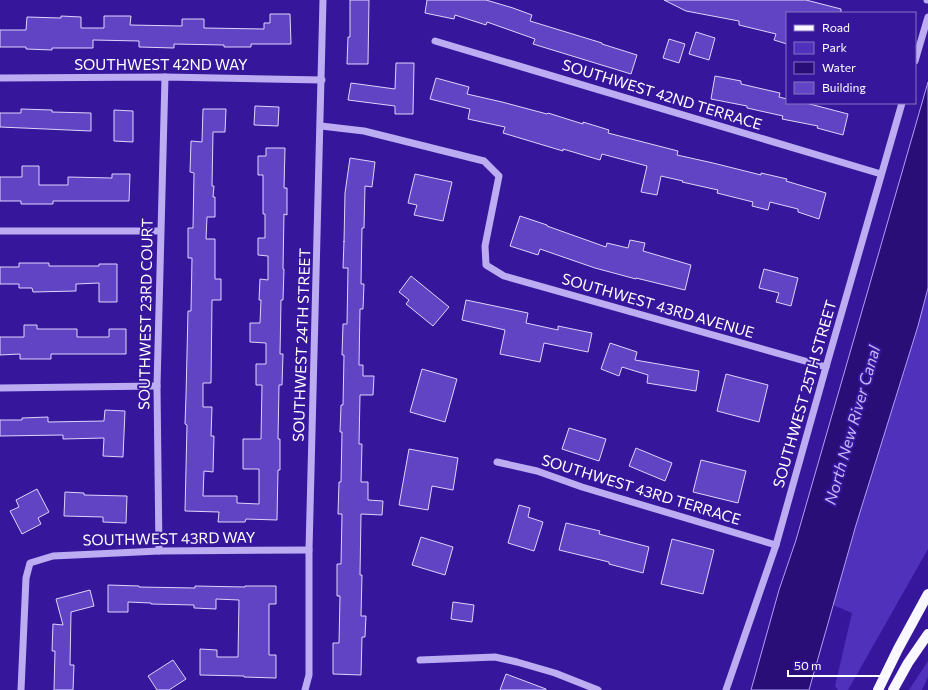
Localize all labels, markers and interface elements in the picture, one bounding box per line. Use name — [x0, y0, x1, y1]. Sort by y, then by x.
legend — [786, 12, 916, 104]
text: Road — [822, 20, 850, 34]
text: Park — [822, 40, 848, 54]
street label: SOUTHWEST 42ND WAY — [74, 55, 248, 73]
street label: SOUTHWEST 42ND TERRACE — [560, 55, 765, 133]
text: Water — [822, 60, 856, 74]
text: Building — [822, 80, 866, 94]
street label: SOUTHWEST 23RD COURT — [134, 218, 156, 410]
street label: SOUTHWEST 24TH STREET — [289, 247, 313, 442]
street label: SOUTHWEST 43RD AVENUE — [560, 269, 757, 341]
street label: SOUTHWEST 25TH STREET — [769, 298, 840, 490]
water label: North New River Canal — [820, 342, 884, 507]
street label: SOUTHWEST 43RD TERRACE — [539, 450, 743, 528]
street label: SOUTHWEST 43RD WAY — [82, 527, 256, 549]
scale bar — [788, 652, 889, 678]
text: 50 m — [794, 658, 822, 672]

